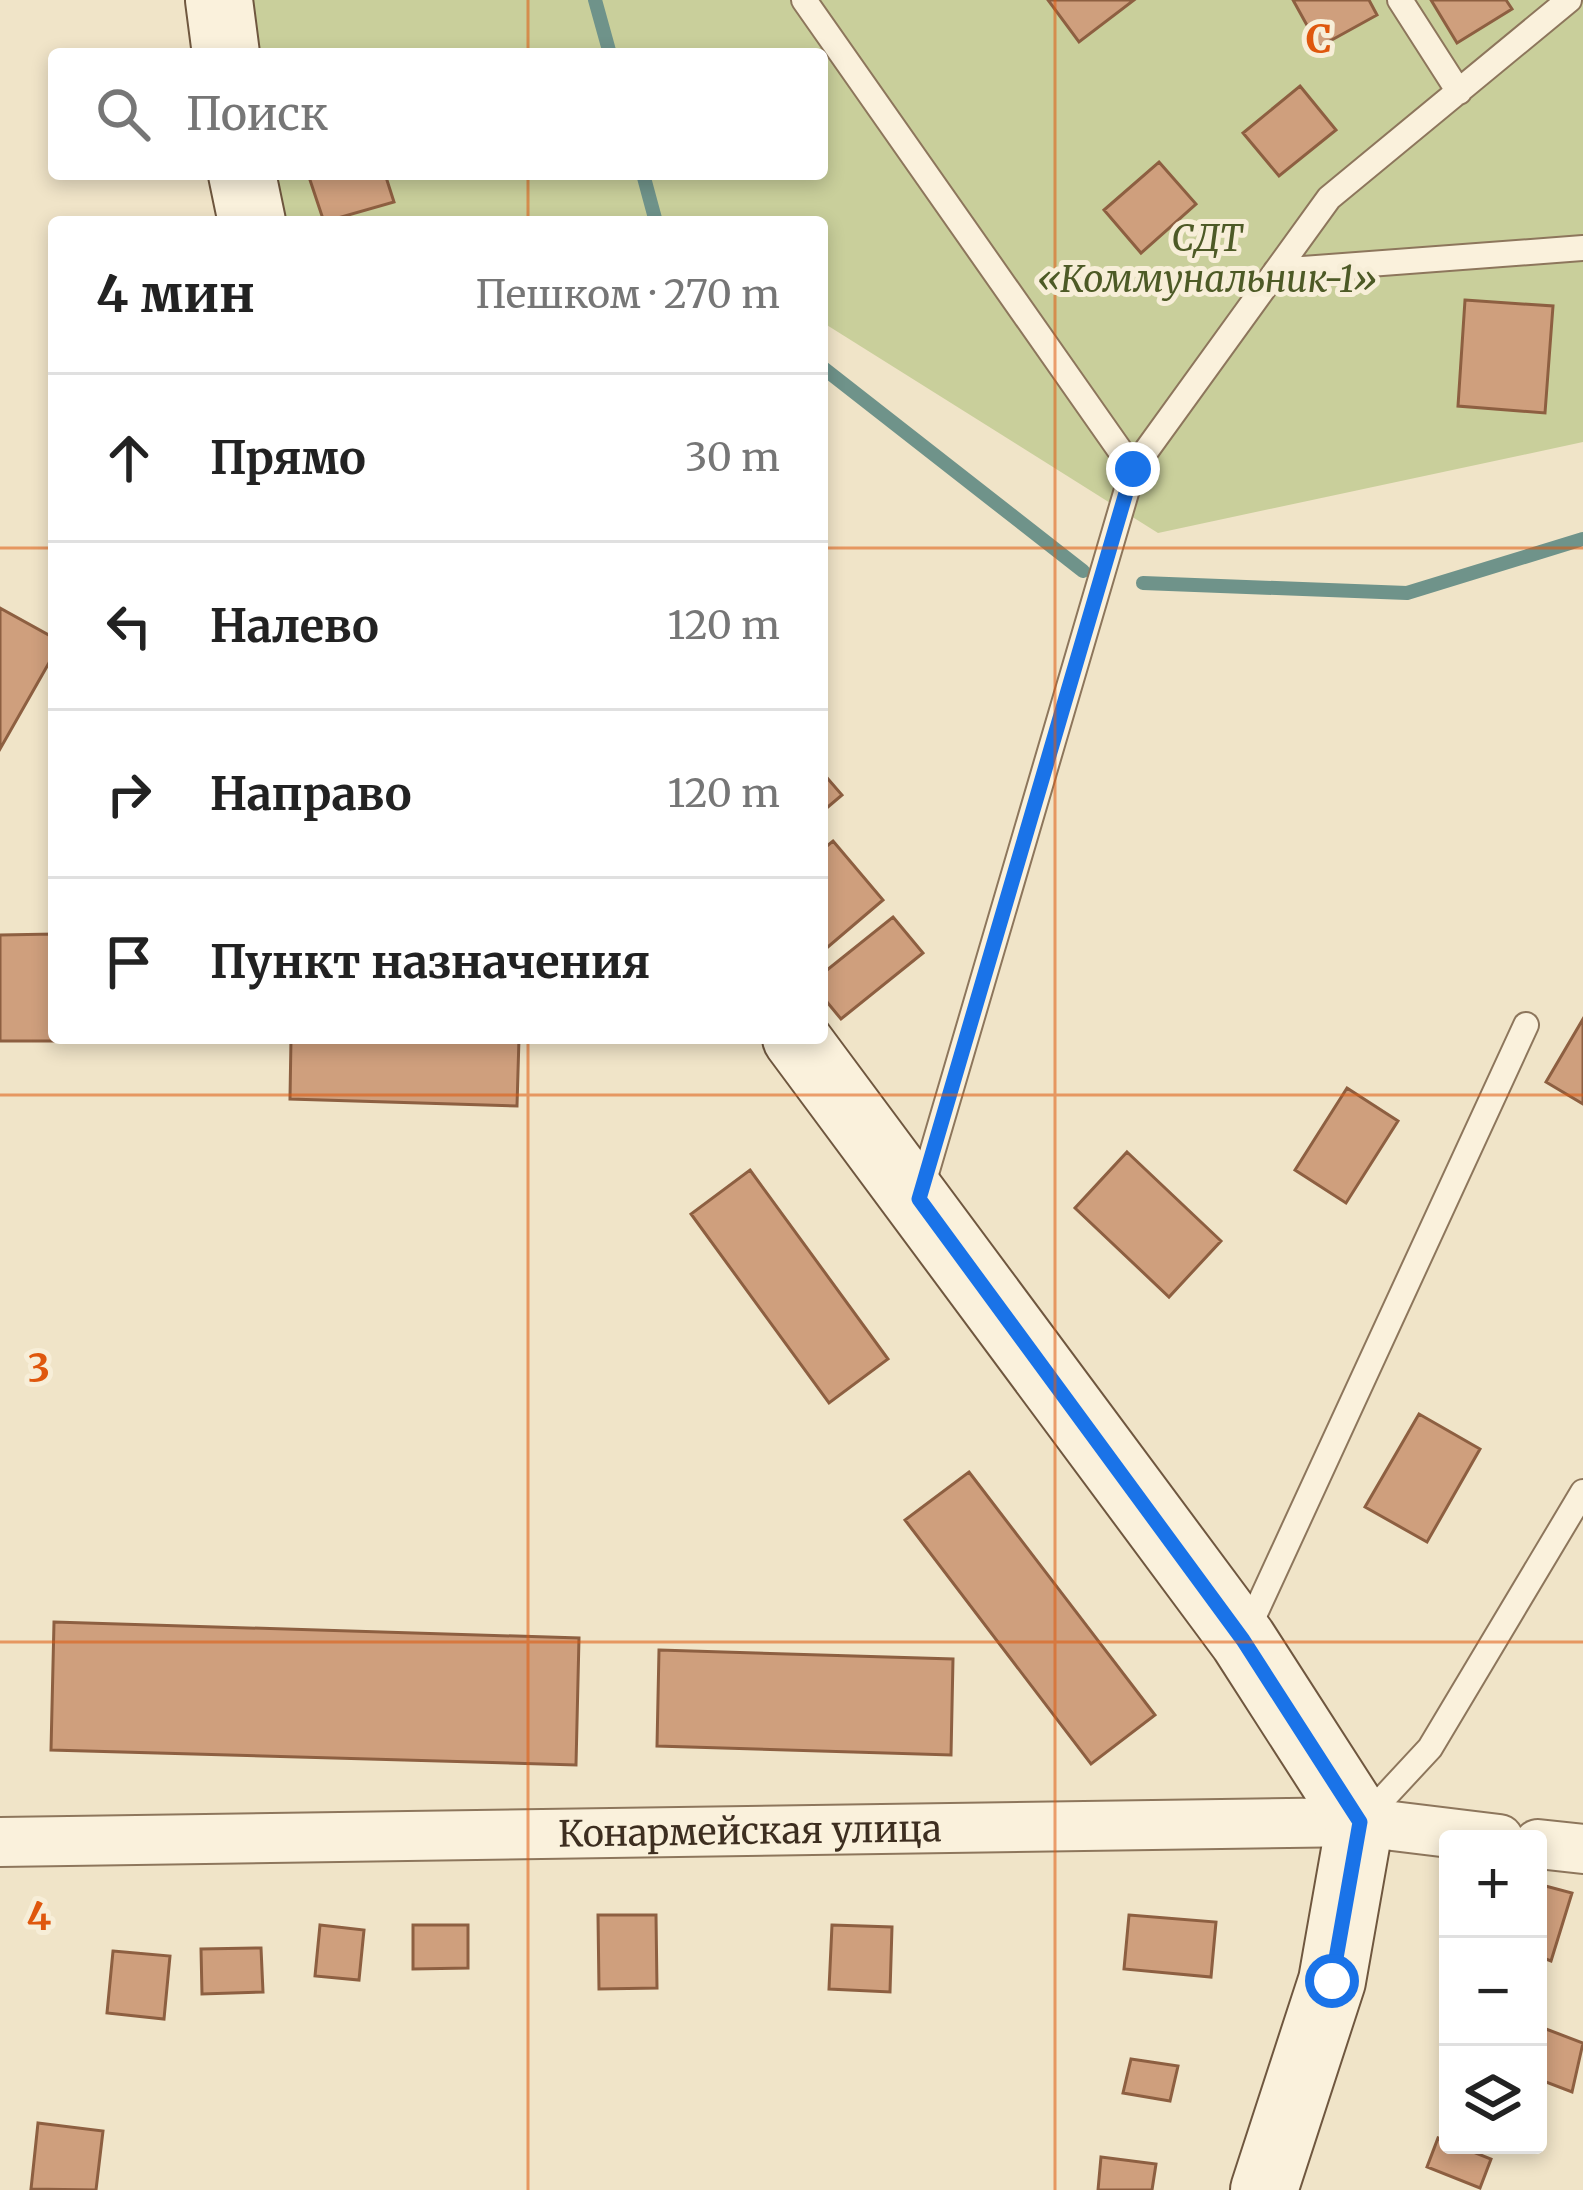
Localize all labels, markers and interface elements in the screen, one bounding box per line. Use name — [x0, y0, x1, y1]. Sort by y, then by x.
text: C — [1306, 15, 1332, 64]
search box — [48, 48, 828, 180]
icon: search — [90, 81, 156, 147]
text: Поиск — [186, 86, 328, 142]
park label: СДТ «Коммунальник-1» — [1037, 216, 1377, 302]
text: 4 мин — [96, 262, 255, 326]
text: Пешком · 270 m — [476, 270, 780, 319]
icon: ahead — [96, 425, 162, 491]
text: Прямо — [210, 430, 366, 486]
text: 30 m — [685, 433, 780, 482]
route end — [1106, 442, 1160, 496]
icon: left — [96, 593, 162, 659]
text: Налево — [210, 598, 379, 654]
text: 120 m — [667, 601, 780, 650]
icon: right — [96, 761, 162, 827]
text: Направо — [210, 766, 412, 822]
text: 120 m — [667, 769, 780, 818]
icon: arrive — [96, 929, 162, 995]
text: Пункт назначения — [210, 934, 650, 990]
text: 3 — [28, 1344, 50, 1393]
street label: Конармейская улица — [558, 1806, 942, 1856]
map controls — [1439, 1830, 1547, 2154]
button: + — [1439, 1830, 1547, 1938]
text: 4 — [27, 1892, 52, 1941]
button: − — [1439, 1938, 1547, 2046]
route start — [1305, 1954, 1359, 2008]
button: layers — [1439, 2046, 1547, 2154]

